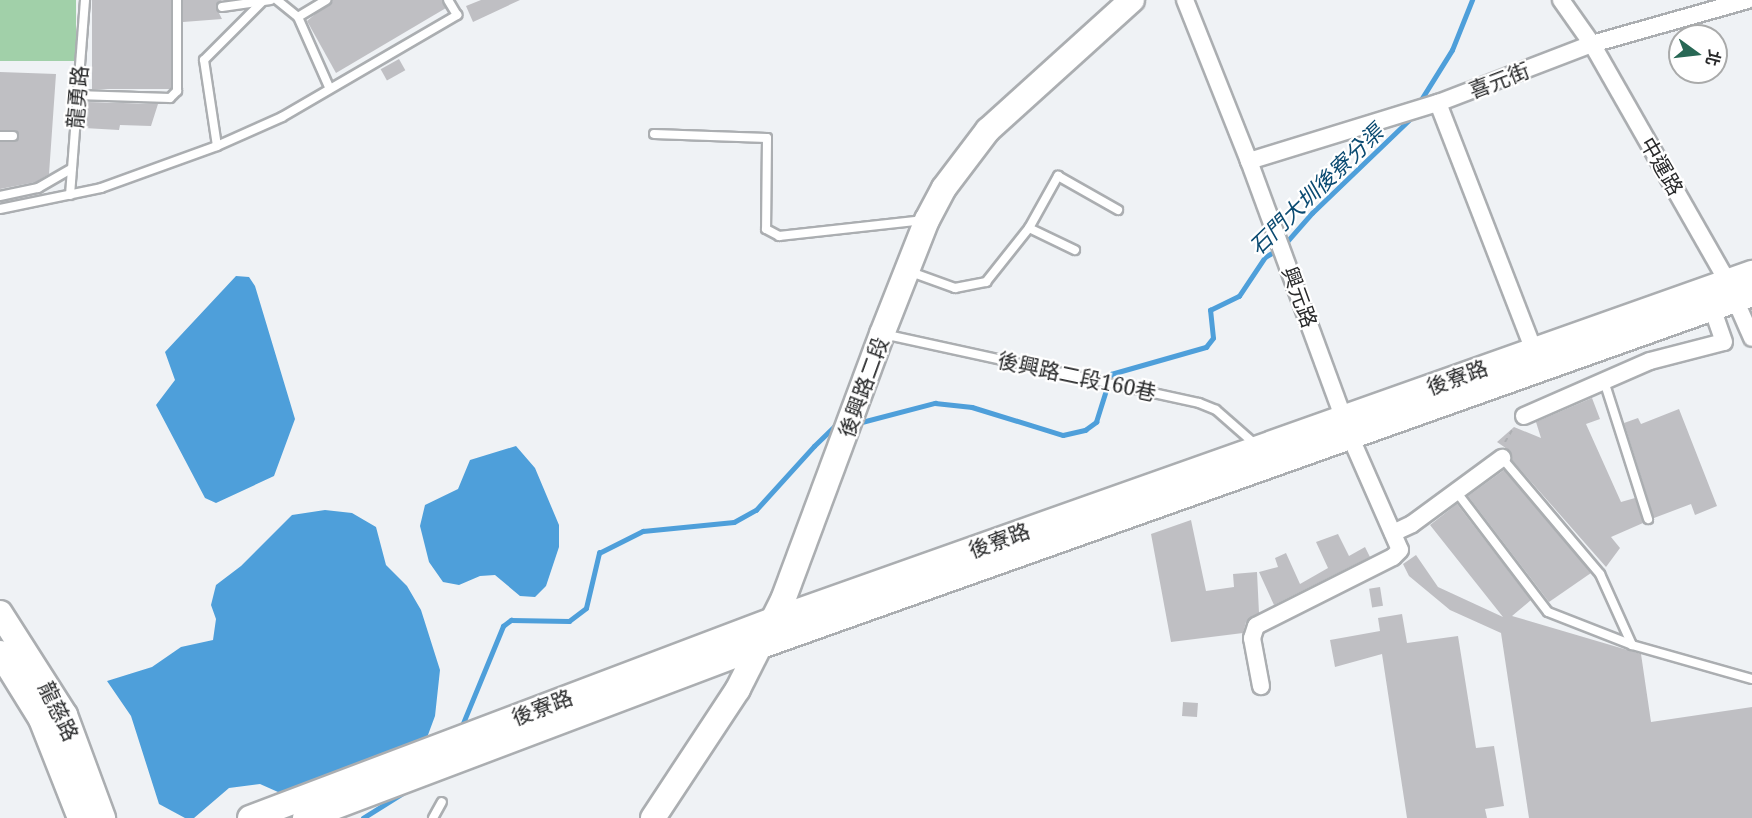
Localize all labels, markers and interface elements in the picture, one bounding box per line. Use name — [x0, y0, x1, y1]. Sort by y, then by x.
north arrow — [1668, 24, 1728, 84]
text: 北 — [1701, 48, 1726, 69]
street label: 喜元街 — [1465, 57, 1533, 103]
street label: 龍勇路 — [62, 65, 92, 129]
water label: 石門大圳後寮分渠 — [1244, 118, 1388, 260]
street label: 中運路 — [1635, 132, 1689, 200]
street label: 興元路 — [1277, 263, 1323, 331]
street label: 後興路二段 — [833, 333, 893, 441]
street label: 後興路二段160巷 — [996, 347, 1158, 405]
street label: 後寮路 — [1423, 354, 1491, 400]
street label: 後寮路 — [965, 517, 1033, 563]
street label: 龍慈路 — [34, 677, 84, 745]
street label: 後寮路 — [508, 684, 576, 730]

